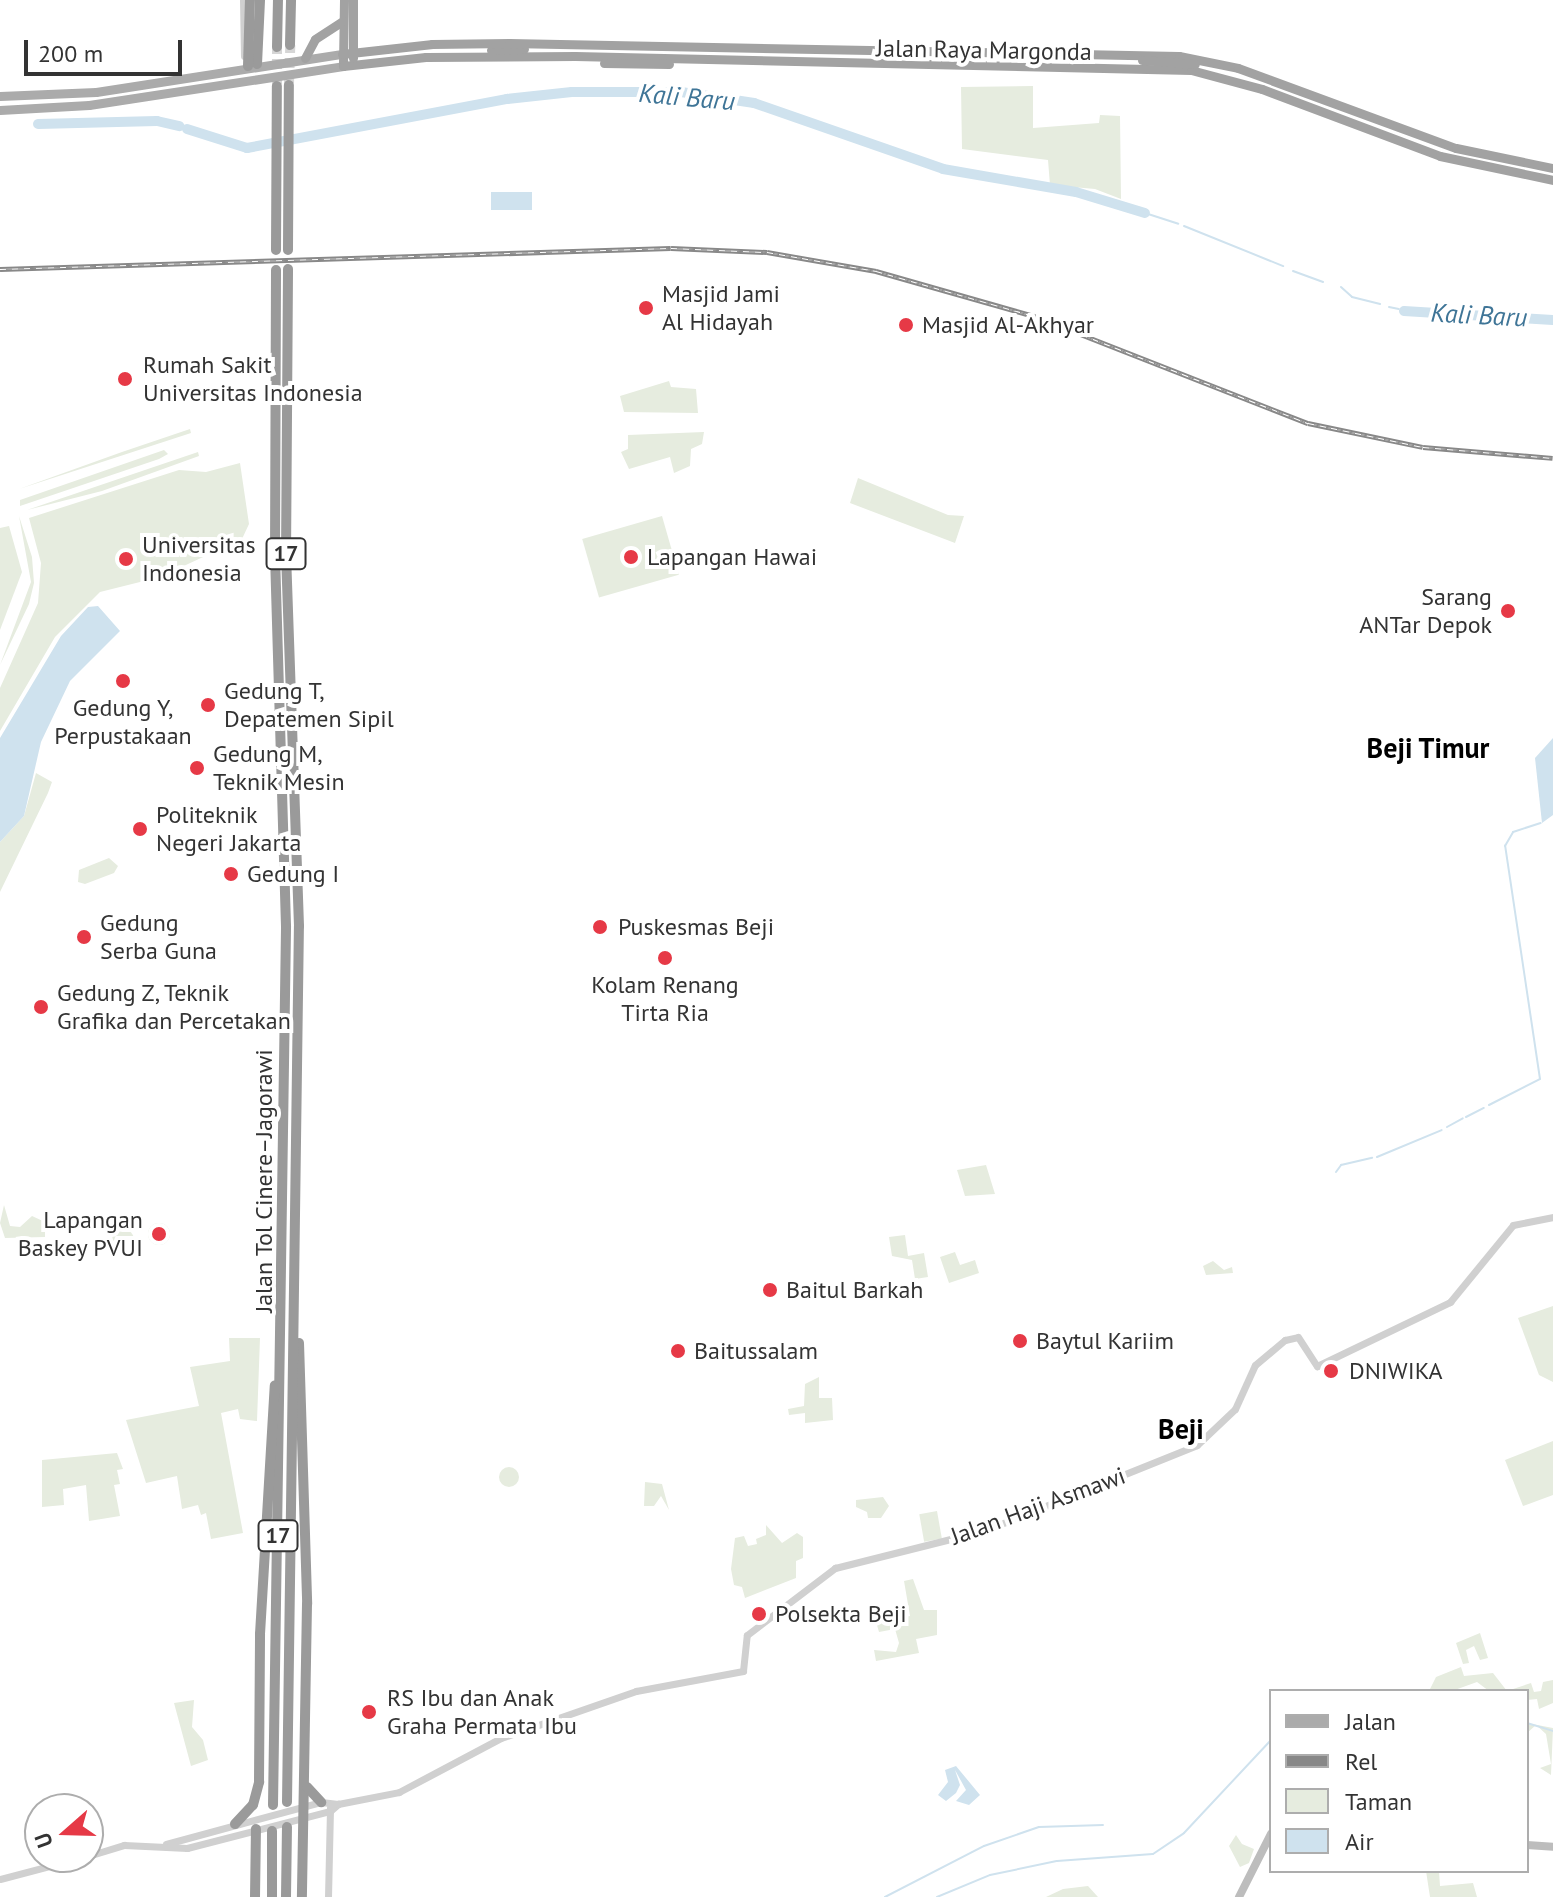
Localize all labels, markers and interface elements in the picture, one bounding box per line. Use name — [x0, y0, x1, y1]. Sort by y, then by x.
scale bar — [28, 24, 186, 74]
street label: Jalan Raya Margonda — [876, 34, 1092, 66]
text: 200 m — [38, 38, 103, 69]
water label: Kali Baru — [638, 77, 736, 117]
place label: Masjid Jami Al Hidayah — [662, 280, 780, 336]
water label: Kali Baru — [1430, 297, 1528, 333]
marker: Masjid Jami Al Hidayah — [637, 299, 655, 317]
place label: Masjid Al-Akhyar — [922, 311, 1095, 339]
marker: Masjid Al-Akhyar — [897, 316, 915, 334]
place label: Rumah Sakit Universitas Indonesia — [143, 351, 363, 407]
marker: Rumah Sakit Universitas Indonesia — [114, 368, 136, 390]
place label: Universitas Indonesia — [142, 531, 256, 587]
road number: 17 — [264, 536, 308, 572]
place label: Lapangan Hawai — [647, 543, 817, 571]
marker: Lapangan Hawai — [622, 548, 640, 566]
marker: Universitas Indonesia — [117, 550, 135, 568]
place label: Sarang ANTar Depok — [1359, 583, 1492, 639]
marker: Sarang ANTar Depok — [1499, 602, 1517, 620]
marker: Gedung Y, Perpustakaan — [114, 672, 132, 690]
place label: Gedung T, Depatemen Sipil — [224, 677, 394, 733]
place label: Gedung Y, Perpustakaan — [54, 694, 192, 750]
marker: Gedung T, Depatemen Sipil — [199, 696, 217, 714]
district label: Beji Timur — [1366, 731, 1490, 765]
place label: Gedung M, Teknik Mesin — [213, 740, 345, 796]
marker: Gedung M, Teknik Mesin — [188, 759, 206, 777]
place label: Politeknik Negeri Jakarta — [156, 801, 301, 857]
marker: Politeknik Negeri Jakarta — [131, 820, 149, 838]
place label: Gedung I — [247, 860, 339, 888]
marker: Gedung I — [222, 865, 240, 883]
place label: Gedung Serba Guna — [100, 909, 217, 965]
place label: Puskesmas Beji — [618, 913, 774, 941]
marker: Puskesmas Beji — [589, 916, 611, 938]
marker: Gedung Serba Guna — [75, 928, 93, 946]
marker: Kolam Renang Tirta Ria — [656, 949, 674, 967]
place label: Kolam Renang Tirta Ria — [591, 971, 739, 1027]
place label: Gedung Z, Teknik Grafika dan Percetakan — [57, 979, 291, 1035]
marker: Gedung Z, Teknik Grafika dan Percetakan — [32, 998, 50, 1016]
street label: Jalan Tol Cinere–Jagorawi — [250, 1049, 278, 1313]
place label: Lapangan Baskey PVUI — [17, 1206, 143, 1262]
marker: Lapangan Baskey PVUI — [150, 1225, 168, 1243]
place label: Baitul Barkah — [786, 1276, 923, 1304]
marker: Baitul Barkah — [761, 1281, 779, 1299]
place label: Baytul Kariim — [1036, 1327, 1174, 1355]
marker: Baytul Kariim — [1011, 1332, 1029, 1350]
place label: Baitussalam — [694, 1337, 818, 1365]
marker: Baitussalam — [669, 1342, 687, 1360]
place label: DNIWIKA — [1349, 1357, 1443, 1385]
marker: DNIWIKA — [1320, 1360, 1342, 1382]
district label: Beji — [1158, 1412, 1204, 1446]
street label: Jalan Haji Asmawi — [947, 1461, 1129, 1551]
road number: 17 — [256, 1518, 300, 1554]
place label: Polsekta Beji — [775, 1600, 907, 1628]
marker: Polsekta Beji — [750, 1605, 768, 1623]
place label: RS Ibu dan Anak Graha Permata Ibu — [387, 1684, 577, 1740]
legend — [1269, 1689, 1529, 1873]
marker: RS Ibu dan Anak Graha Permata Ibu — [358, 1701, 380, 1723]
text: Jalan — [1345, 1706, 1396, 1737]
text: Rel — [1345, 1746, 1377, 1777]
text: Taman — [1345, 1786, 1412, 1817]
north arrow — [24, 1793, 104, 1873]
text: Air — [1345, 1826, 1374, 1857]
text: U — [28, 1829, 59, 1852]

